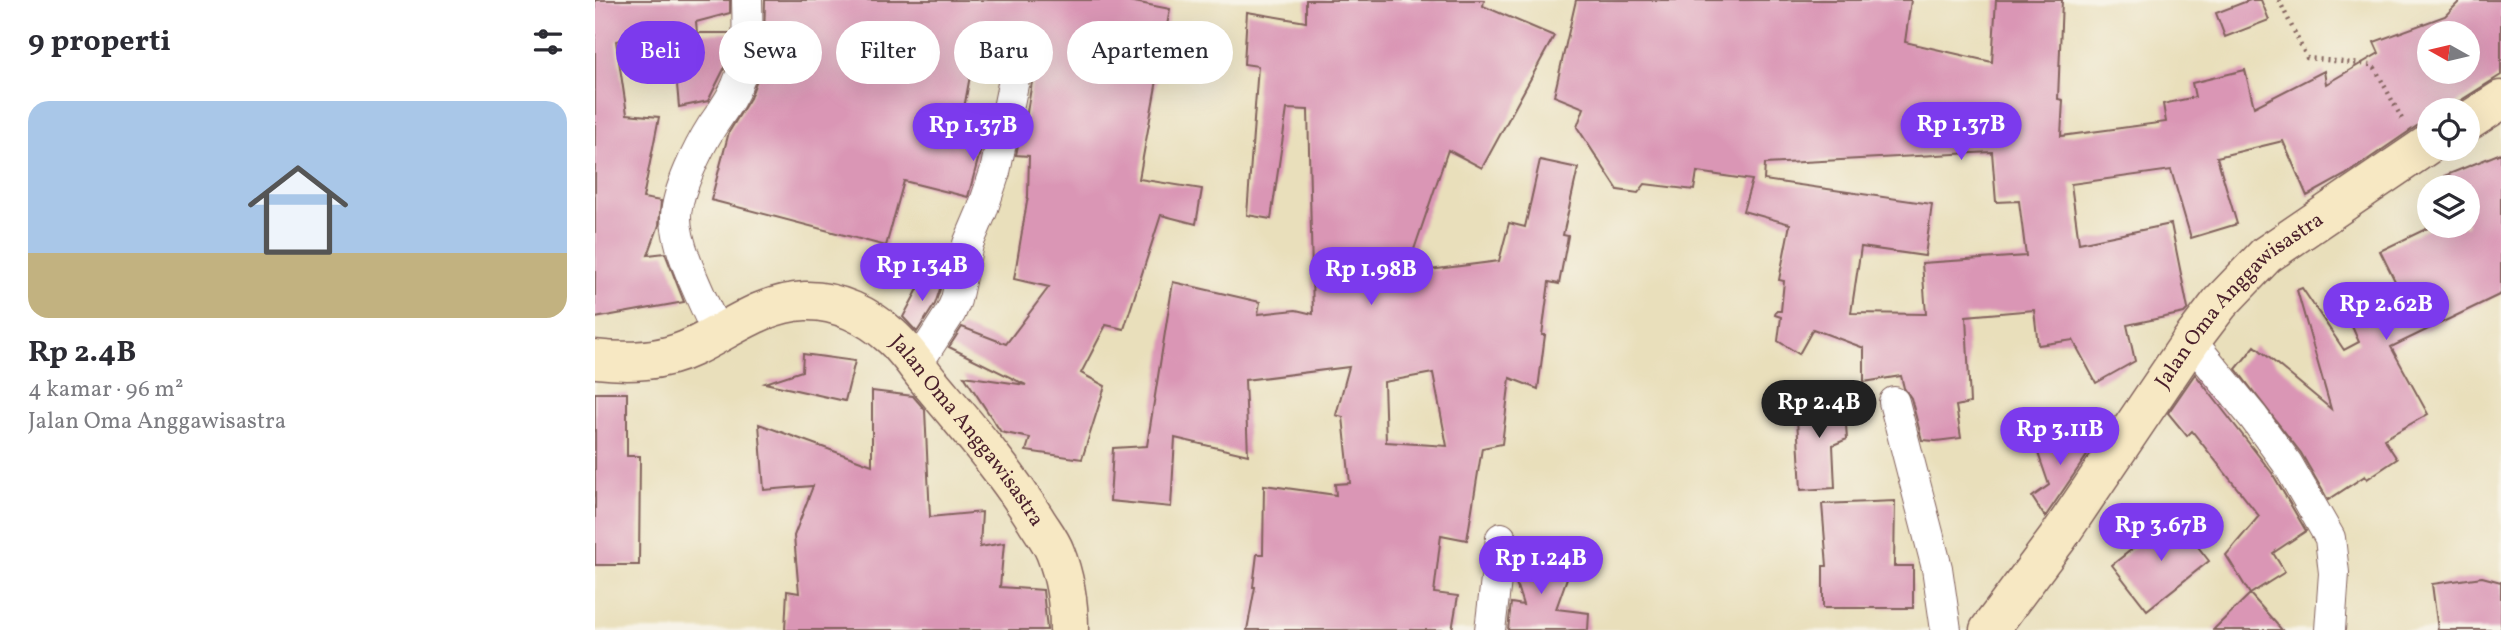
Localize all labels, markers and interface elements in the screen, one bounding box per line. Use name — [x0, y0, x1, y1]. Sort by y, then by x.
text: 9 properti — [28, 21, 171, 63]
chip: Beli — [616, 21, 705, 84]
chip: Sewa — [719, 21, 822, 84]
chip: Filter — [836, 21, 940, 84]
chip: Baru — [954, 21, 1053, 84]
chip: Apartemen — [1067, 21, 1233, 84]
north arrow — [2417, 21, 2480, 84]
map controls — [2417, 21, 2480, 238]
icon: filters — [529, 23, 567, 61]
button: locate — [2417, 98, 2480, 161]
pin: Rp 1.37B — [1889, 102, 2033, 162]
pin: Rp 1.37B — [901, 104, 1045, 163]
text: Rp 1.37B — [1917, 109, 2005, 141]
text: Rp 1.37B — [929, 110, 1017, 142]
icon: home — [235, 147, 361, 273]
button: layers — [2417, 175, 2480, 238]
street label: Jalan Oma Anggawisastra — [2148, 205, 2330, 394]
pin: Rp 1.34B — [850, 244, 994, 303]
pin: Rp 1.98B — [1299, 247, 1443, 307]
text: Rp 1.34B — [876, 250, 968, 282]
text: Rp 1.98B — [1325, 254, 1417, 286]
pin: Rp 2.62B — [2314, 282, 2458, 342]
text: Rp 2.62B — [2339, 289, 2433, 321]
street label: Jalan Oma Anggawisastra — [884, 328, 1051, 532]
text: Rp 2.4B — [28, 332, 136, 374]
text: 4 kamar · 96 m² — [28, 374, 183, 406]
pin: Rp 2.4B — [1754, 380, 1884, 440]
text: Rp 2.4B — [1777, 387, 1861, 419]
text: Jalan Oma Anggawisastra — [28, 406, 286, 438]
pin: Rp 3.11B — [1988, 407, 2132, 467]
text: Rp 3.11B — [2016, 414, 2104, 446]
pin: Rp 3.67B — [2089, 504, 2233, 563]
text: Rp 3.67B — [2115, 510, 2207, 542]
pin: Rp 1.24B — [1469, 536, 1613, 596]
text: Rp 1.24B — [1495, 543, 1587, 575]

